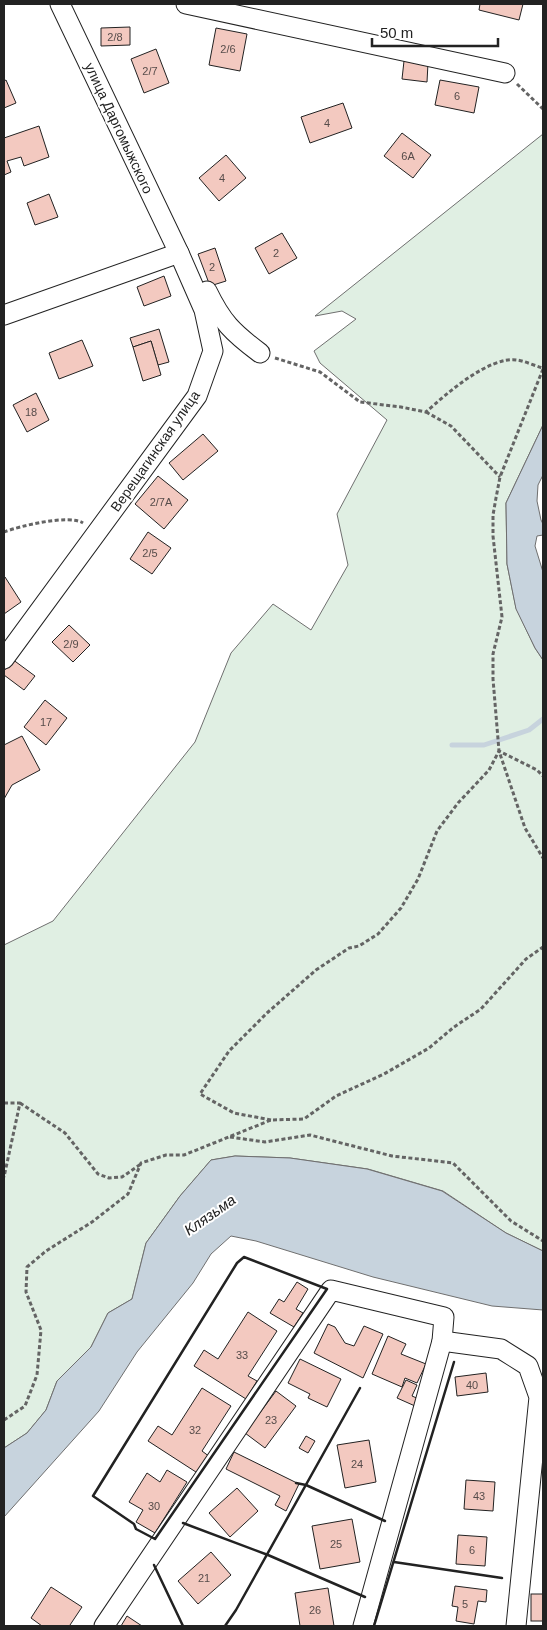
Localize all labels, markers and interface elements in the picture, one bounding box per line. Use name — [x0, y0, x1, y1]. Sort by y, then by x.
scale bar — [372, 15, 498, 47]
text: 50 m — [380, 24, 413, 41]
house number: 2/8 — [107, 31, 123, 43]
house number: 2/6 — [220, 43, 236, 55]
street label: улица Даргомыжского — [82, 60, 156, 196]
house number: 2/7 — [142, 65, 158, 77]
house number: 6 — [454, 90, 460, 102]
house number: 4 — [324, 117, 330, 129]
house number: 6А — [401, 150, 415, 162]
house number: 4 — [219, 172, 225, 184]
house number: 2 — [273, 247, 279, 259]
house number: 2 — [209, 261, 215, 273]
street label: Верещагинская улица — [107, 387, 203, 515]
house number: 18 — [25, 406, 37, 418]
house number: 2/7А — [150, 496, 173, 508]
house number: 2/5 — [142, 547, 158, 559]
house number: 2/9 — [63, 638, 79, 650]
house number: 17 — [40, 716, 52, 728]
water label: Клязьма — [181, 1191, 239, 1238]
house number: 33 — [236, 1349, 248, 1361]
house number: 40 — [466, 1379, 478, 1391]
house number: 23 — [265, 1414, 277, 1426]
house number: 32 — [189, 1424, 201, 1436]
house number: 24 — [351, 1458, 363, 1470]
house number: 43 — [473, 1490, 485, 1502]
house number: 30 — [148, 1500, 160, 1512]
house number: 25 — [330, 1538, 342, 1550]
house number: 6 — [469, 1544, 475, 1556]
house number: 21 — [198, 1572, 210, 1584]
house number: 5 — [462, 1598, 468, 1610]
house number: 26 — [309, 1604, 321, 1616]

